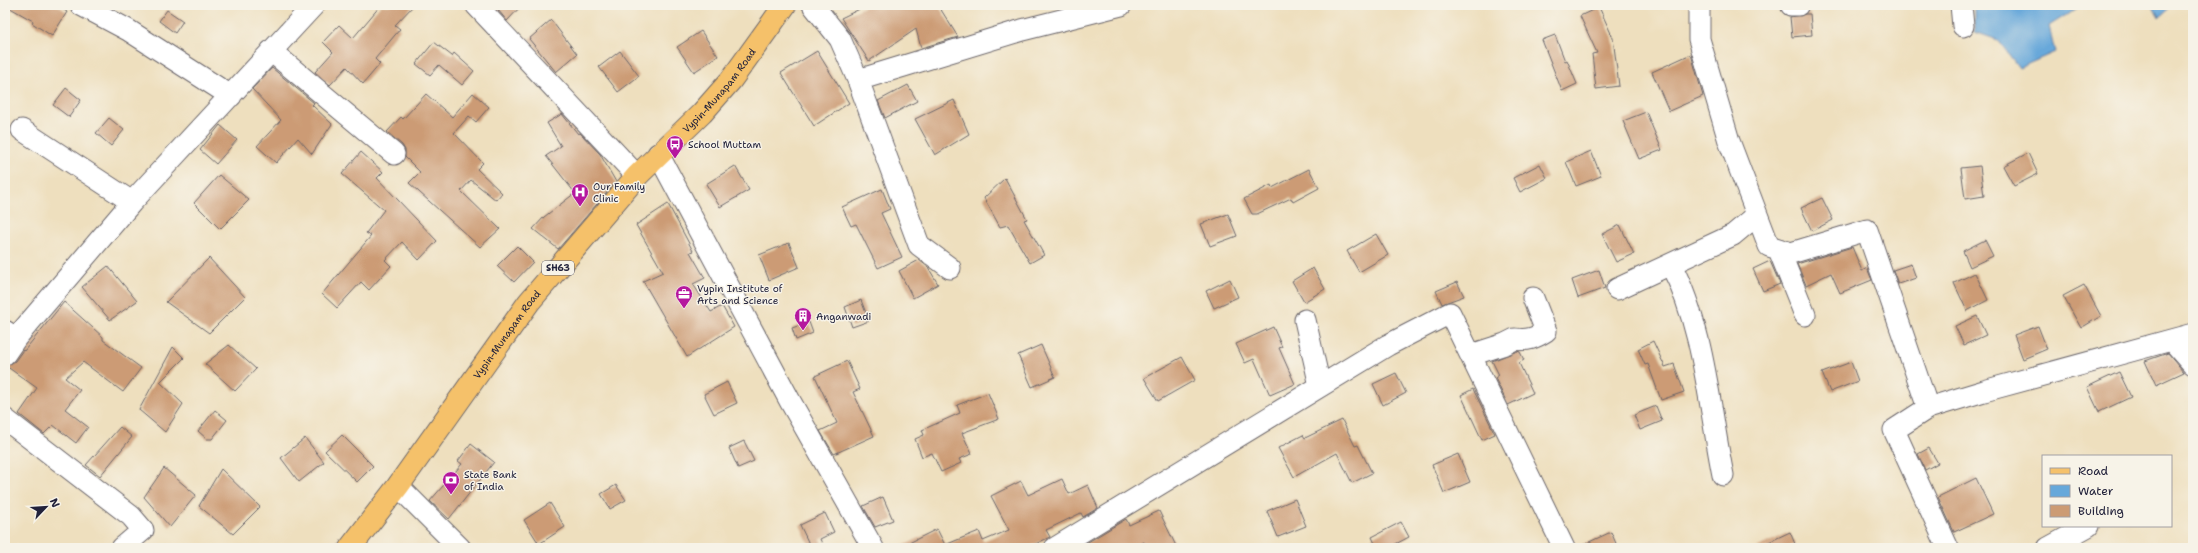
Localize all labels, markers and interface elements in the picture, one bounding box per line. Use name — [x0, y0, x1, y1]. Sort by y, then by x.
street label: Vypin-Munapam Road — [680, 45, 759, 136]
bus stop icon: School Muttam — [665, 134, 685, 159]
place label: School Muttam — [688, 138, 762, 151]
place label: Our Family Clinic — [593, 180, 645, 205]
hospital icon: Our Family Clinic — [570, 182, 590, 207]
road number: SH63 — [542, 261, 574, 275]
place label: Vypin Institute of Arts and Science — [697, 282, 783, 307]
office icon: Vypin Institute of Arts and Science — [674, 284, 694, 309]
street label: Vypin-Munapam Road — [470, 287, 544, 382]
building icon: Anganwadi — [793, 306, 813, 331]
place label: Anganwadi — [816, 310, 872, 323]
legend — [2042, 455, 2172, 527]
text: Road — [2078, 463, 2109, 479]
place label: State Bank of India — [464, 468, 517, 493]
bank icon: State Bank of India — [441, 470, 461, 495]
text: Water — [2078, 483, 2114, 499]
north arrow — [26, 487, 66, 527]
text: N — [46, 496, 63, 510]
text: Building — [2078, 503, 2124, 519]

